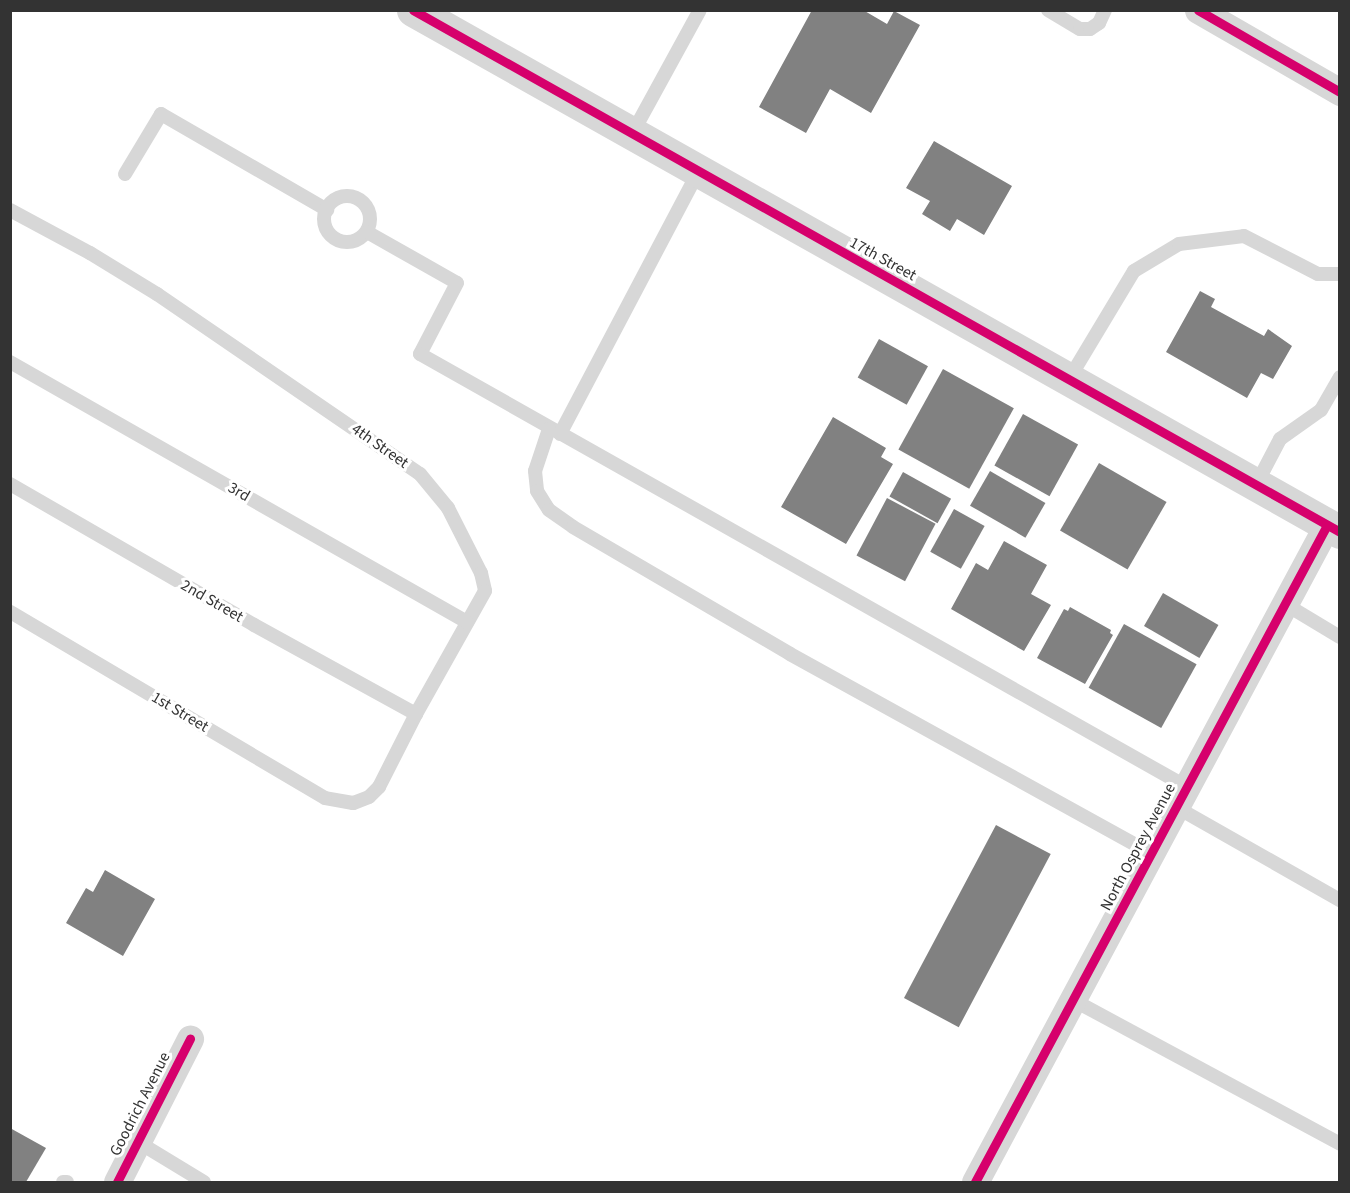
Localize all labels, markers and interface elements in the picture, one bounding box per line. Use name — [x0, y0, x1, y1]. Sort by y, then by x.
street label: 17th Street — [846, 233, 920, 285]
street label: 4th Street — [348, 419, 412, 473]
street label: 3rd — [225, 478, 253, 506]
street label: 2nd Street — [177, 575, 247, 627]
street label: 1st Street — [148, 688, 212, 736]
street label: North Osprey Avenue — [1096, 780, 1180, 914]
street label: Goodrich Avenue — [106, 1049, 174, 1159]

